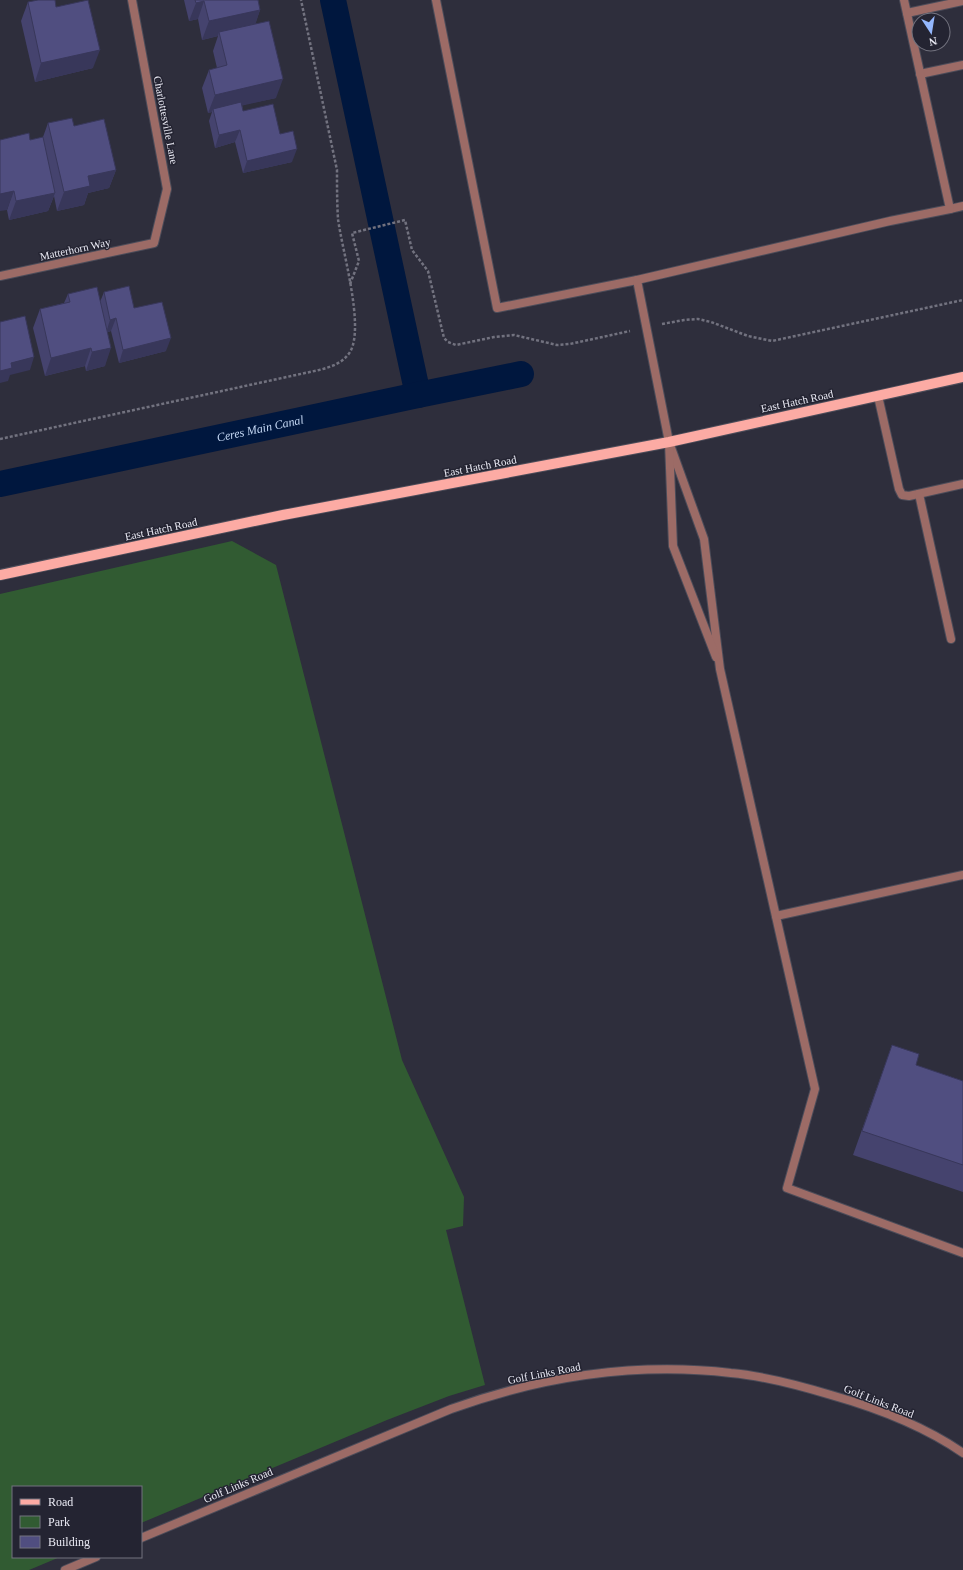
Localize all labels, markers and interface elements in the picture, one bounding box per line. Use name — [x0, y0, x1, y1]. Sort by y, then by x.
north arrow — [911, 12, 951, 52]
text: N — [928, 35, 938, 48]
street label: Charlottesville Lane — [152, 75, 180, 165]
street label: Matterhorn Way — [39, 236, 112, 262]
street label: East Hatch Road — [760, 387, 835, 415]
water label: Ceres Main Canal — [216, 412, 305, 445]
street label: East Hatch Road — [443, 453, 518, 479]
street label: East Hatch Road — [124, 515, 199, 543]
street label: Golf Links Road — [507, 1360, 582, 1386]
street label: Golf Links Road — [842, 1382, 916, 1420]
street label: Golf Links Road — [202, 1465, 275, 1505]
legend — [12, 1486, 142, 1558]
text: Road — [48, 1495, 73, 1509]
text: Park — [48, 1515, 70, 1529]
text: Building — [48, 1535, 90, 1549]

